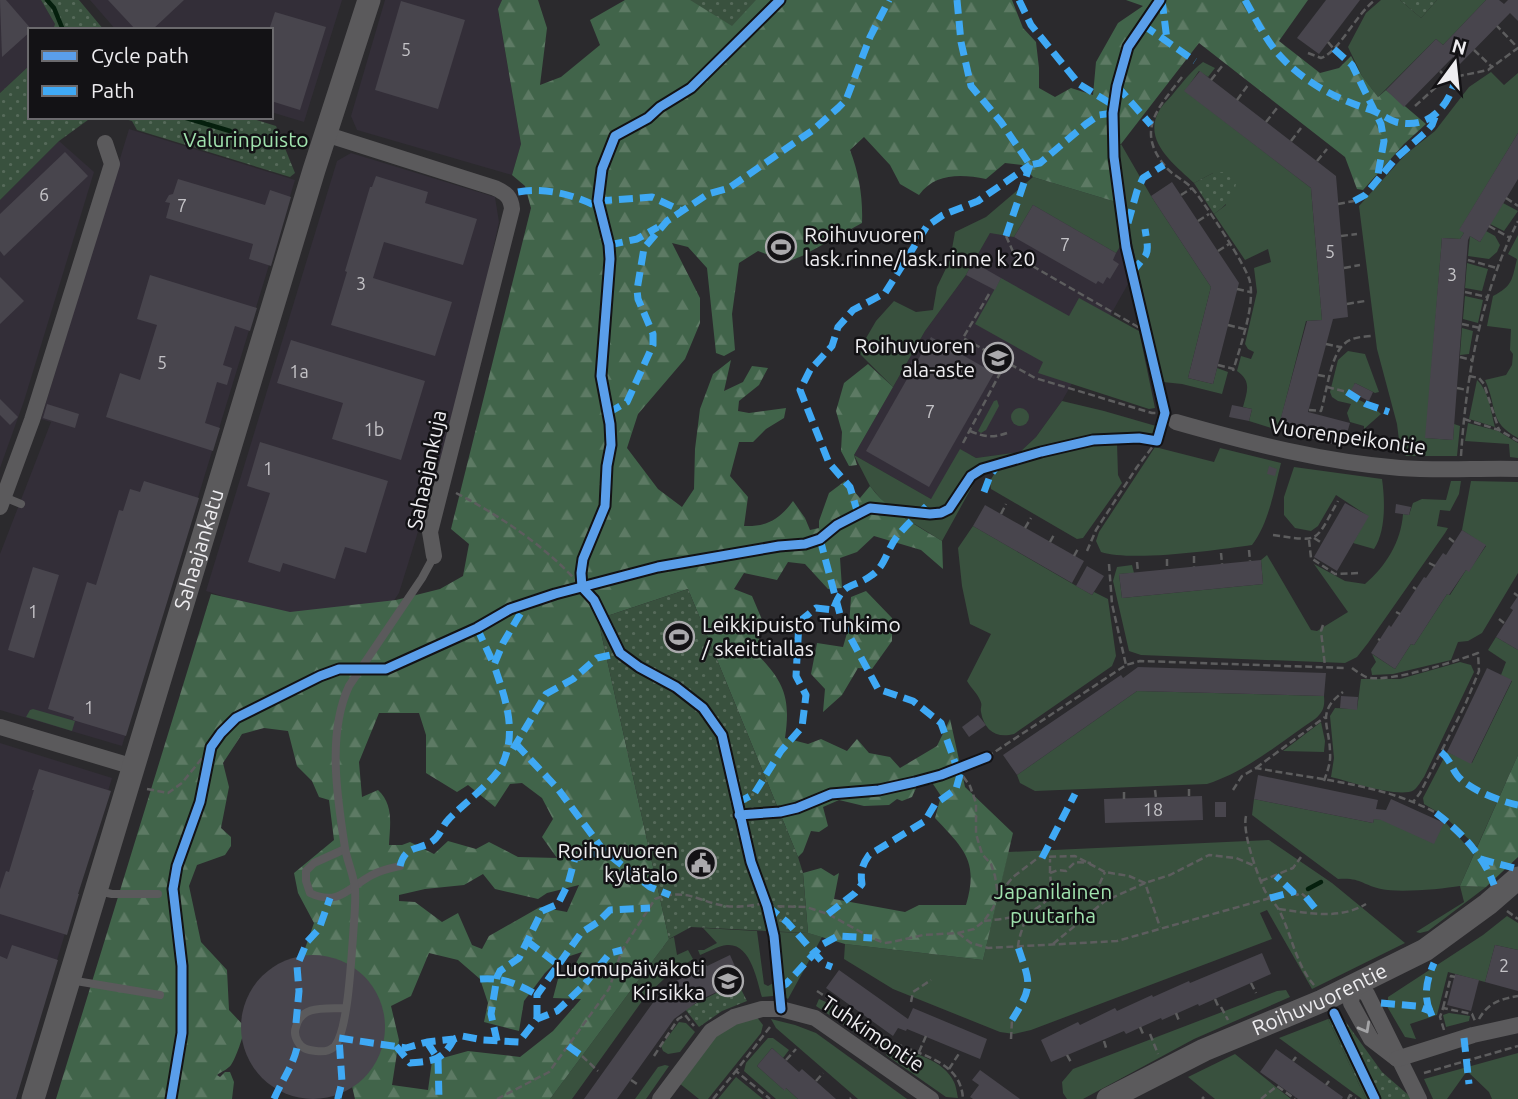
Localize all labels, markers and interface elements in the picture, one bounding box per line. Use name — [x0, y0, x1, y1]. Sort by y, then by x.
legend — [28, 28, 273, 119]
north arrow — [1420, 28, 1490, 98]
text: N — [1450, 34, 1469, 59]
house number: 5 — [401, 39, 411, 59]
text: Cycle path — [91, 43, 189, 67]
text: Path — [91, 78, 134, 102]
park label: Valurinpuisto — [183, 127, 309, 151]
house number: 6 — [39, 184, 49, 204]
house number: 7 — [177, 195, 187, 215]
place label: Roihuvuoren lask.rinne/lask.rinne k 20 — [804, 222, 1035, 270]
sports icon: Roihuvuoren lask.rinne/lask.rinne k 20 — [764, 230, 798, 264]
house number: 7 — [1060, 234, 1070, 254]
house number: 5 — [1325, 241, 1335, 261]
house number: 3 — [1447, 264, 1457, 284]
house number: 3 — [356, 273, 366, 293]
place label: Roihuvuoren ala-aste — [855, 333, 975, 381]
school or university icon: Roihuvuoren ala-aste — [981, 341, 1015, 375]
house number: 5 — [157, 352, 167, 372]
house number: 1a — [289, 361, 309, 381]
house number: 7 — [925, 401, 935, 421]
street label: Sahaajankuja — [402, 408, 450, 532]
street label: Vuorenpeikontie — [1269, 413, 1428, 459]
house number: 1b — [364, 419, 384, 439]
house number: 1 — [263, 458, 273, 478]
street label: Sahaajankatu — [169, 486, 228, 613]
house number: 1 — [28, 601, 38, 621]
place label: Leikkipuisto Tuhkimo / skeittiallas — [701, 612, 901, 660]
sports icon: Leikkipuisto Tuhkimo / skeittiallas — [662, 620, 696, 654]
house number: 1 — [84, 697, 94, 717]
house number: 18 — [1143, 799, 1163, 819]
place label: Roihuvuoren kylätalo — [558, 838, 678, 886]
public building icon: Roihuvuoren kylätalo — [684, 846, 718, 880]
park label: Japanilainen puutarha — [994, 879, 1112, 927]
house number: 2 — [1499, 955, 1509, 975]
place label: Luomupäiväkoti Kirsikka — [555, 956, 705, 1004]
street label: Roihuvuorentie — [1248, 958, 1391, 1040]
school or university icon: Luomupäiväkoti Kirsikka — [711, 964, 745, 998]
street label: Tuhkimontie — [818, 990, 929, 1076]
one-way arrow — [1357, 1021, 1370, 1033]

